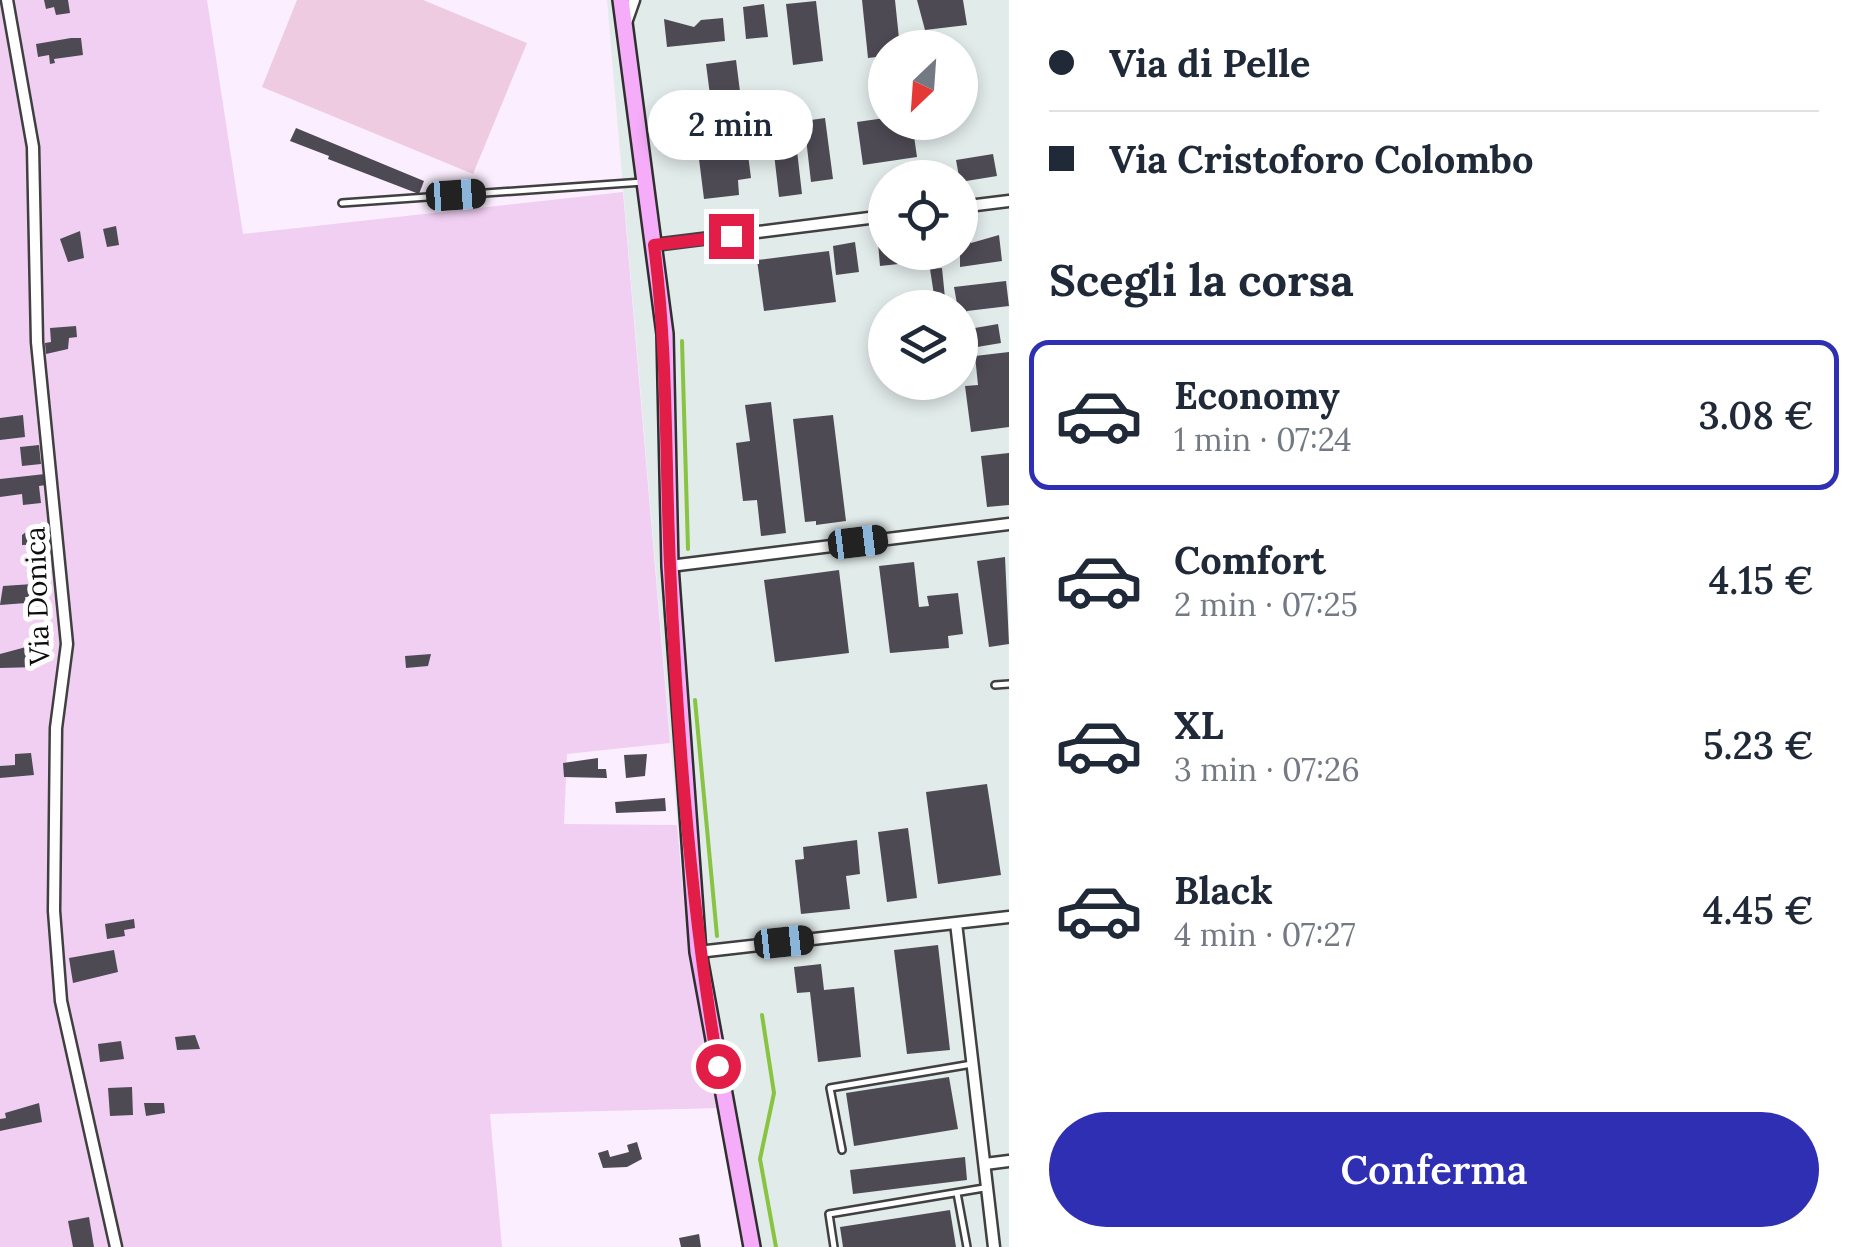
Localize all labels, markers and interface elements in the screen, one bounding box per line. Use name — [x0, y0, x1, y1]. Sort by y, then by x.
north arrow — [868, 30, 978, 140]
map controls — [868, 30, 978, 400]
text: Via di Pelle — [1109, 39, 1311, 87]
callout: 2 min — [648, 91, 814, 161]
text: 2 min — [688, 104, 773, 145]
text: Via Cristoforo Colombo — [1109, 135, 1533, 183]
button: locate — [868, 160, 978, 270]
car — [425, 178, 487, 212]
route end — [709, 214, 754, 259]
text: Scegli la corsa — [1049, 251, 1354, 308]
button: layers — [868, 290, 978, 400]
icon: car — [1054, 370, 1144, 460]
text: Economy — [1174, 371, 1340, 419]
text: 3.08 € — [1699, 391, 1814, 439]
text: 1 min · 07:24 — [1174, 419, 1352, 460]
car — [826, 523, 890, 561]
street label: Via Donica — [17, 526, 57, 667]
icon: car — [1054, 535, 1144, 625]
text: Comfort — [1174, 536, 1326, 584]
text: 4.15 € — [1709, 556, 1814, 604]
text: 2 min · 07:25 — [1174, 584, 1358, 625]
icon: car — [1054, 700, 1144, 790]
text: XL — [1174, 701, 1224, 749]
text: 5.23 € — [1703, 721, 1814, 769]
text: 3 min · 07:26 — [1174, 749, 1360, 790]
icon: car — [1054, 865, 1144, 955]
text: Black — [1174, 866, 1273, 914]
text: 4.45 € — [1703, 886, 1814, 934]
text: 4 min · 07:27 — [1174, 914, 1355, 955]
car — [753, 924, 815, 960]
route start — [696, 1044, 741, 1089]
button: Conferma — [1049, 1112, 1819, 1227]

